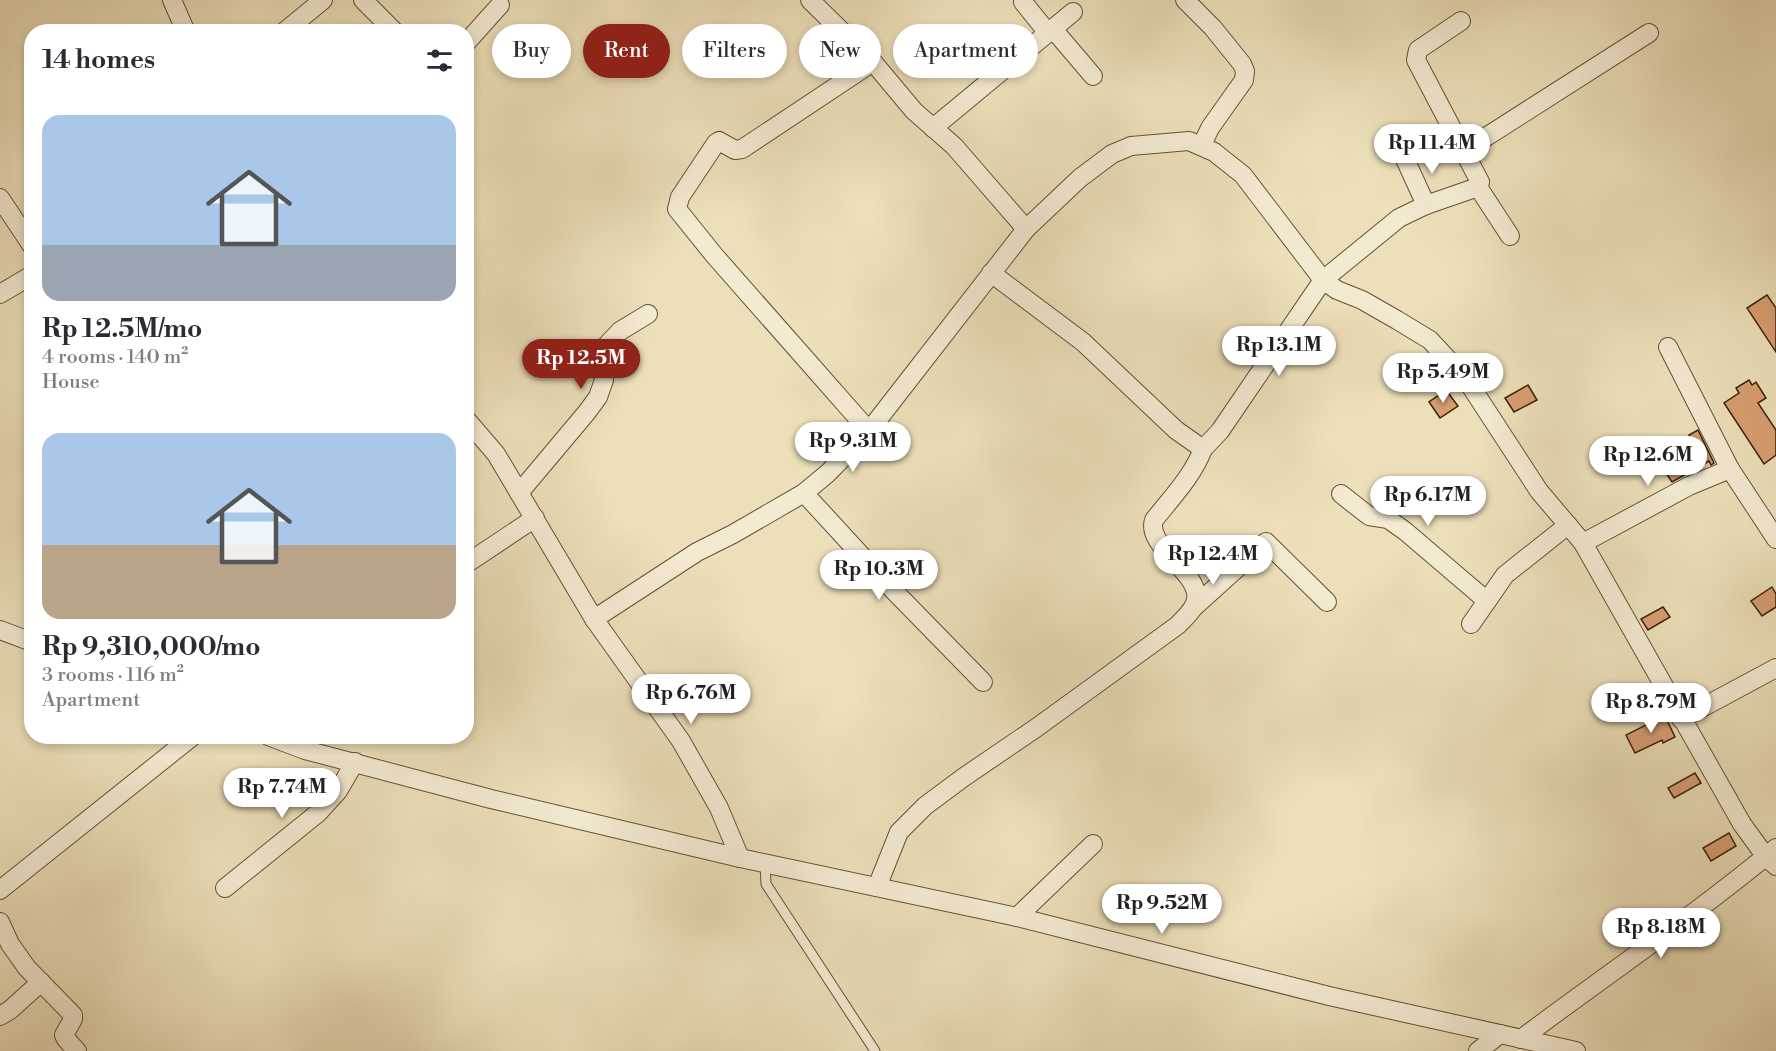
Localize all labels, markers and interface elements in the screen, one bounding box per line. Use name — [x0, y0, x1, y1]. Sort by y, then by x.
chip: Buy — [492, 24, 571, 78]
chip: Rent — [583, 24, 670, 78]
chip: Filters — [682, 24, 787, 78]
chip: New — [799, 24, 881, 78]
chip: Apartment — [893, 24, 1038, 78]
text: 14 homes — [42, 44, 155, 76]
icon: filters — [423, 44, 456, 77]
pin: Rp 11.4M — [1370, 124, 1494, 175]
text: Rp 11.4M — [1388, 131, 1476, 156]
icon: home — [195, 154, 303, 262]
text: Rp 12.5M/mo — [42, 313, 202, 345]
pin: Rp 13.1M — [1217, 326, 1341, 377]
text: Rp 13.1M — [1236, 333, 1322, 358]
pin: Rp 12.5M — [519, 339, 643, 390]
text: 4 rooms · 140 m² — [42, 345, 188, 370]
text: Rp 12.5M — [536, 346, 626, 371]
pin: Rp 5.49M — [1381, 353, 1505, 404]
text: Rp 5.49M — [1396, 360, 1490, 385]
text: House — [42, 370, 100, 395]
pin: Rp 9.31M — [791, 422, 915, 473]
text: Rp 9.31M — [809, 429, 897, 454]
pin: Rp 12.6M — [1586, 436, 1710, 487]
text: Rp 12.6M — [1603, 443, 1693, 468]
icon: home — [195, 472, 303, 580]
pin: Rp 6.17M — [1366, 476, 1490, 527]
text: Rp 6.17M — [1384, 483, 1472, 508]
pin: Rp 12.4M — [1151, 535, 1275, 586]
text: Rp 12.4M — [1168, 542, 1258, 567]
pin: Rp 10.3M — [817, 550, 941, 601]
text: Rp 10.3M — [834, 557, 924, 582]
text: Rp 9,310,000/mo — [42, 631, 261, 663]
text: 3 rooms · 116 m² — [42, 663, 184, 688]
pin: Rp 6.76M — [629, 674, 753, 725]
text: Rp 6.76M — [646, 681, 736, 706]
pin: Rp 8.79M — [1589, 683, 1713, 734]
text: Apartment — [42, 688, 140, 713]
text: Rp 8.79M — [1605, 690, 1697, 715]
pin: Rp 7.74M — [220, 768, 344, 819]
text: Rp 7.74M — [237, 775, 327, 800]
pin: Rp 9.52M — [1100, 884, 1224, 935]
text: Rp 9.52M — [1116, 891, 1208, 916]
pin: Rp 8.18M — [1599, 908, 1723, 959]
text: Rp 8.18M — [1616, 915, 1706, 940]

